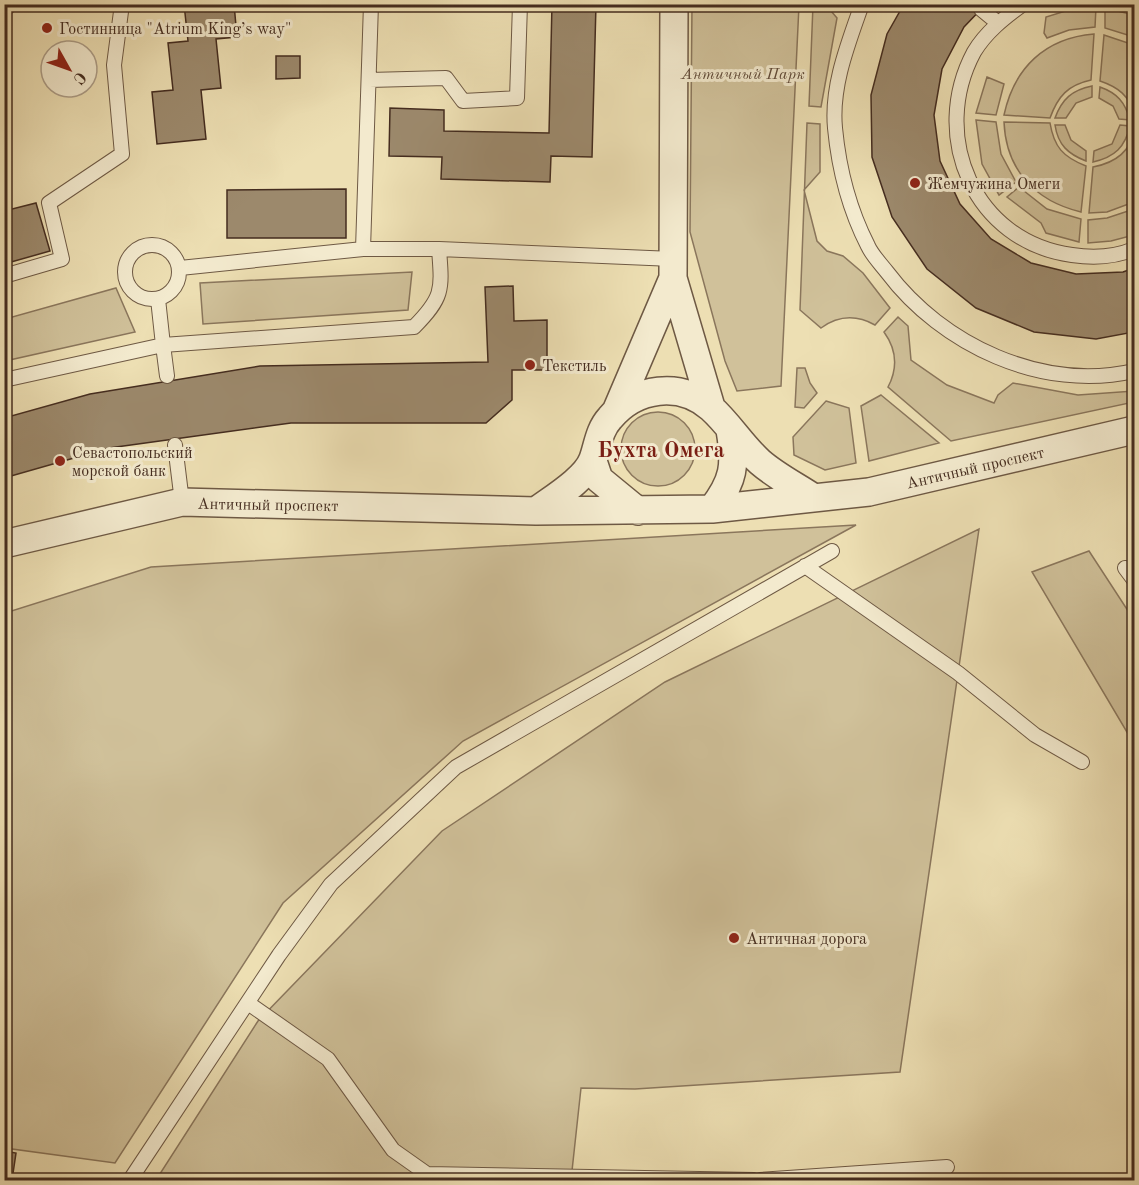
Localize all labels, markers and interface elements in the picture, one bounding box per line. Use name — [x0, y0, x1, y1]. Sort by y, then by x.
marker: Гостинница "Atrium King’s way" — [40, 21, 54, 35]
place label: Гостинница "Atrium King’s way" — [59, 22, 291, 38]
north arrow — [39, 39, 99, 99]
park label: Античный Парк — [680, 67, 805, 83]
text: С — [69, 68, 88, 87]
marker: Жемчужина Омеги — [908, 176, 922, 190]
place label: Жемчужина Омеги — [927, 177, 1060, 193]
marker: Текстиль — [523, 358, 537, 372]
place label: Текстиль — [542, 359, 606, 375]
district label: Бухта Омега — [597, 440, 725, 462]
street label: Античный проспект — [905, 445, 1046, 493]
place label: Севастопольский морской банк — [72, 446, 193, 480]
marker: Севастопольский морской банк — [53, 454, 67, 468]
street label: Античный проспект — [197, 497, 339, 515]
marker: Античная дорога — [727, 931, 741, 945]
place label: Античная дорога — [746, 932, 867, 948]

